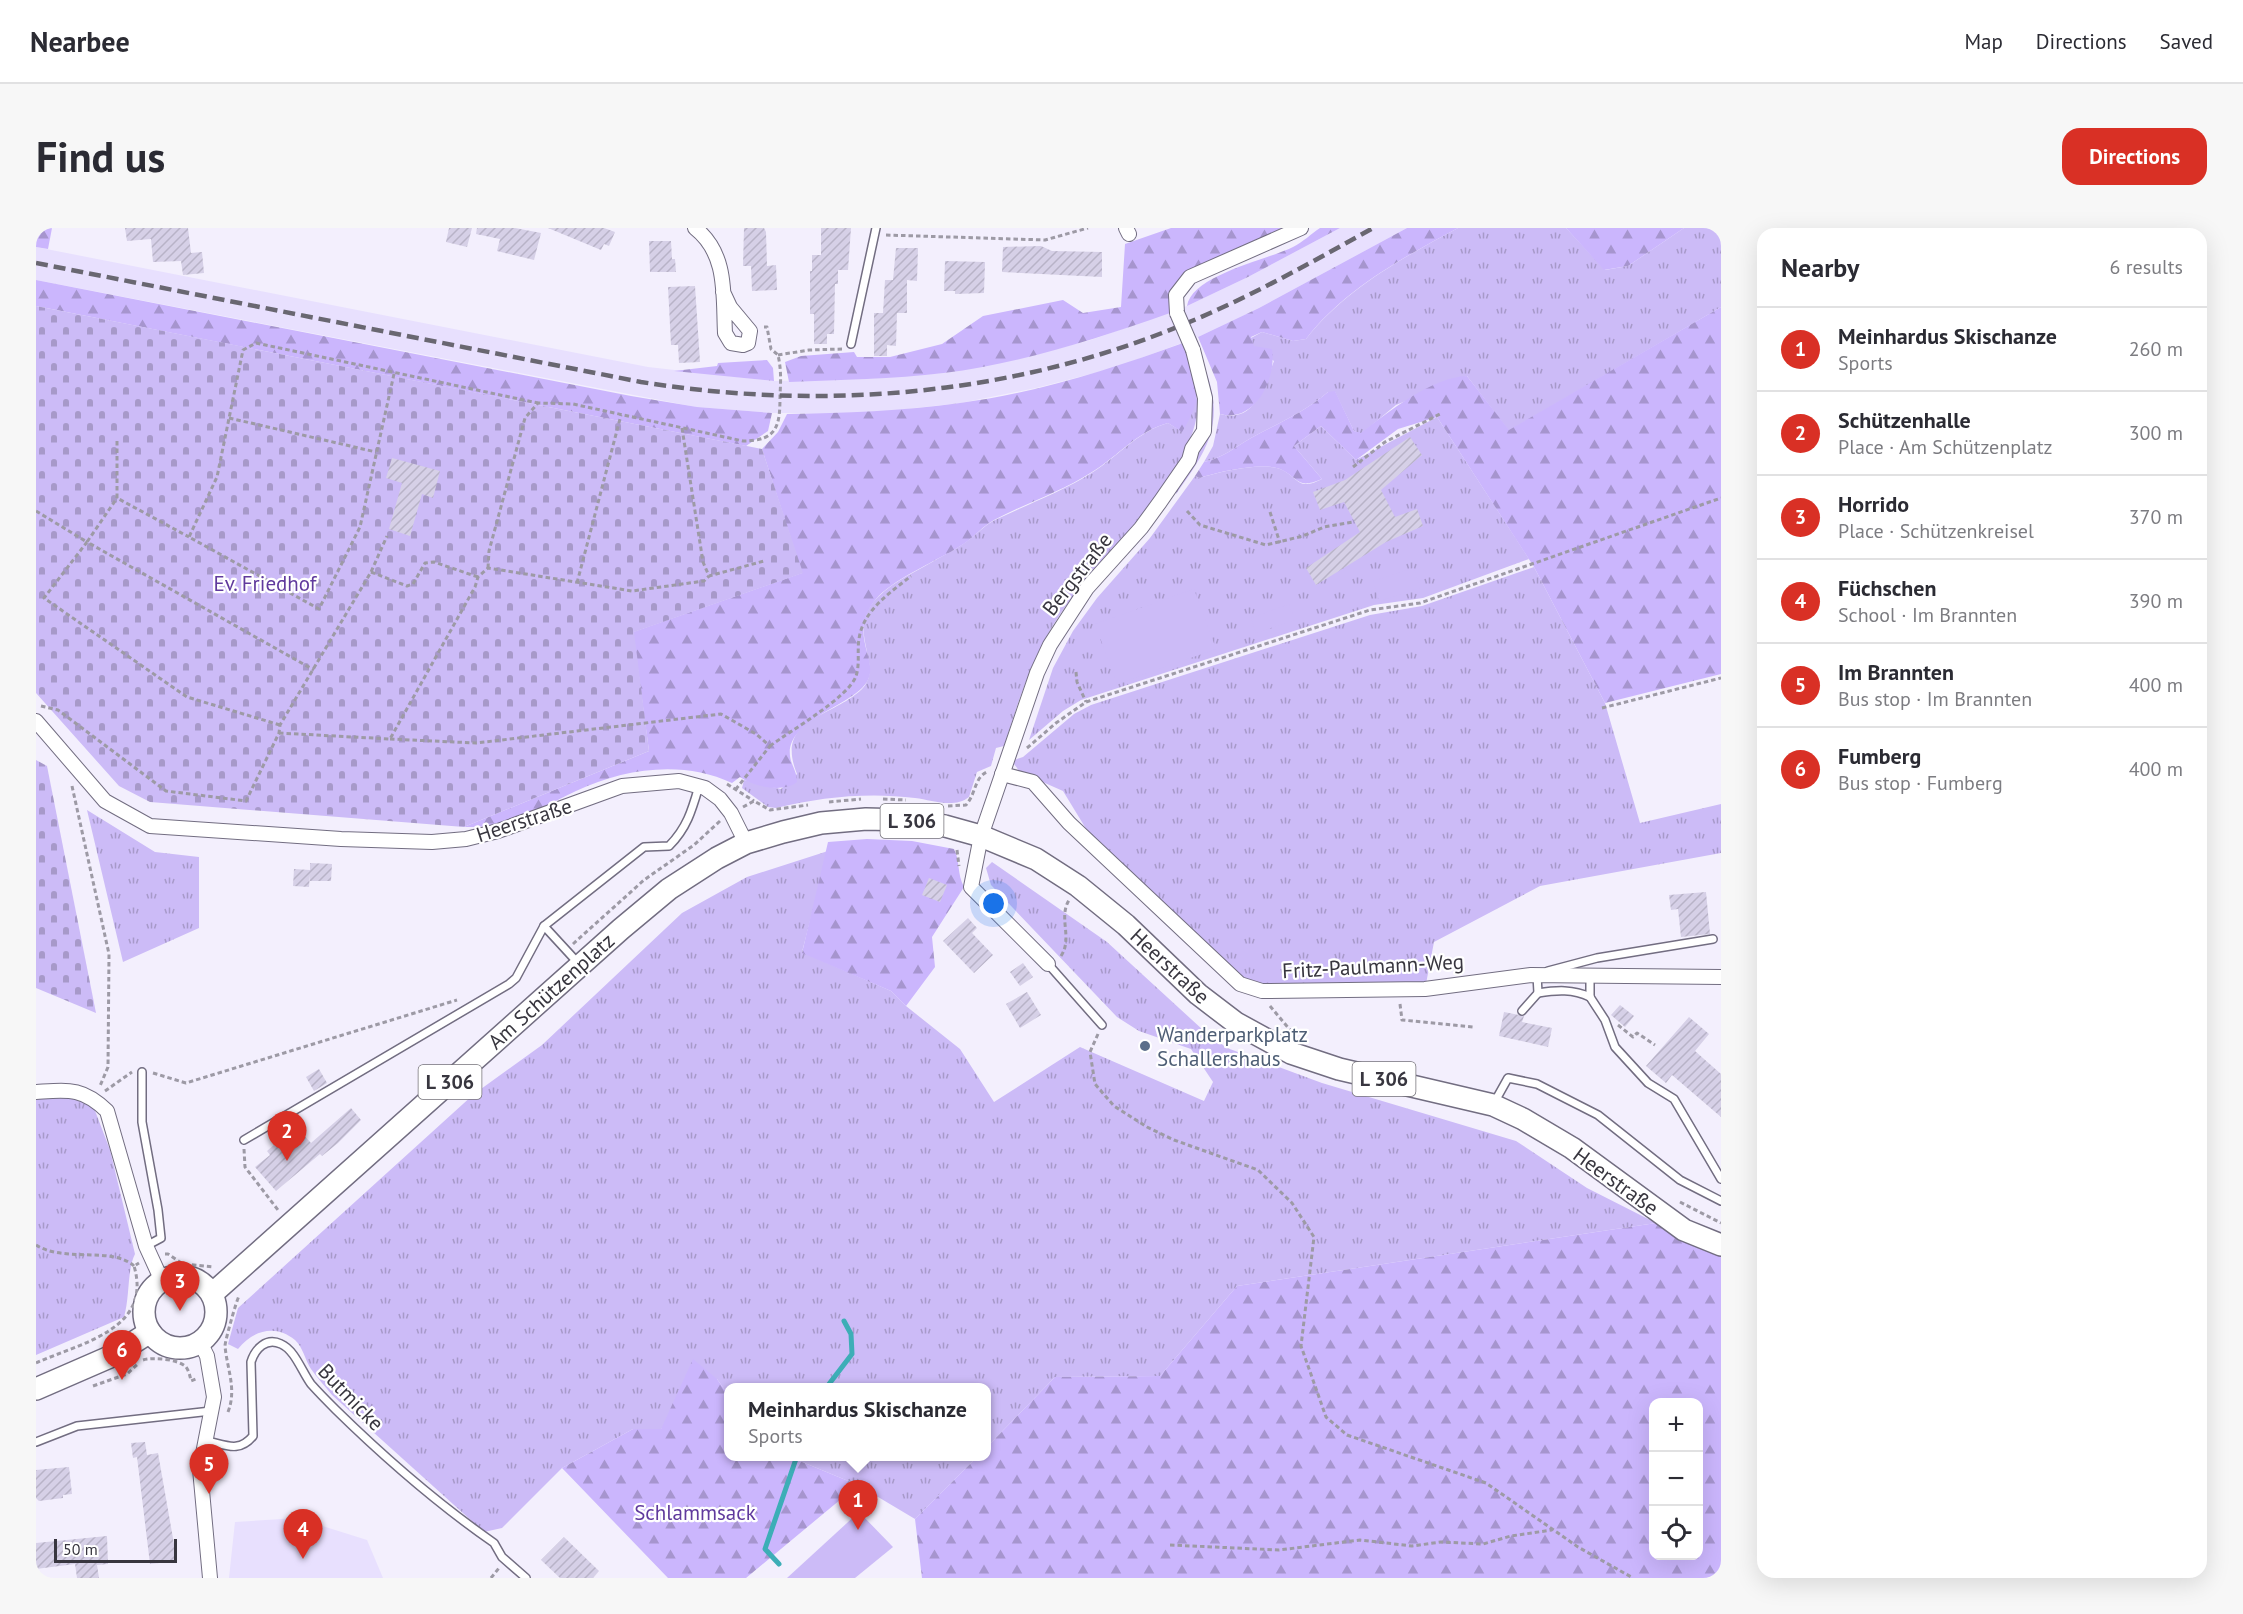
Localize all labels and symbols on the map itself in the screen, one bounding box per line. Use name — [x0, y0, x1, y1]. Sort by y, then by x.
street label: Bergstraße — [1036, 527, 1118, 621]
park label: Ev. Friedhof — [213, 570, 318, 597]
street label: Heerstraße — [473, 792, 575, 848]
road number: L 306 — [880, 804, 944, 838]
your location — [979, 889, 1008, 918]
street label: Heerstraße — [1125, 922, 1215, 1010]
street label: Am Schützenplatz — [482, 927, 620, 1055]
street label: Fritz-Paulmann-Weg — [1281, 948, 1465, 984]
place label: Wanderparkplatz Schallershaus — [1157, 1021, 1308, 1072]
marker: Wanderparkplatz Schallershaus — [1138, 1039, 1152, 1053]
road number: L 306 — [1352, 1062, 1416, 1096]
road number: L 306 — [418, 1065, 482, 1099]
pin: 2 — [268, 1112, 306, 1161]
street label: Heerstraße — [1568, 1141, 1664, 1221]
pin: 3 — [160, 1262, 200, 1311]
pin: 6 — [102, 1330, 142, 1380]
street label: Butmicke — [312, 1358, 390, 1436]
pin: 5 — [190, 1444, 228, 1494]
pin: 1 — [838, 1480, 878, 1530]
park label: Schlammsack — [634, 1499, 756, 1526]
pin: 4 — [284, 1510, 322, 1559]
scale bar — [54, 1536, 177, 1564]

